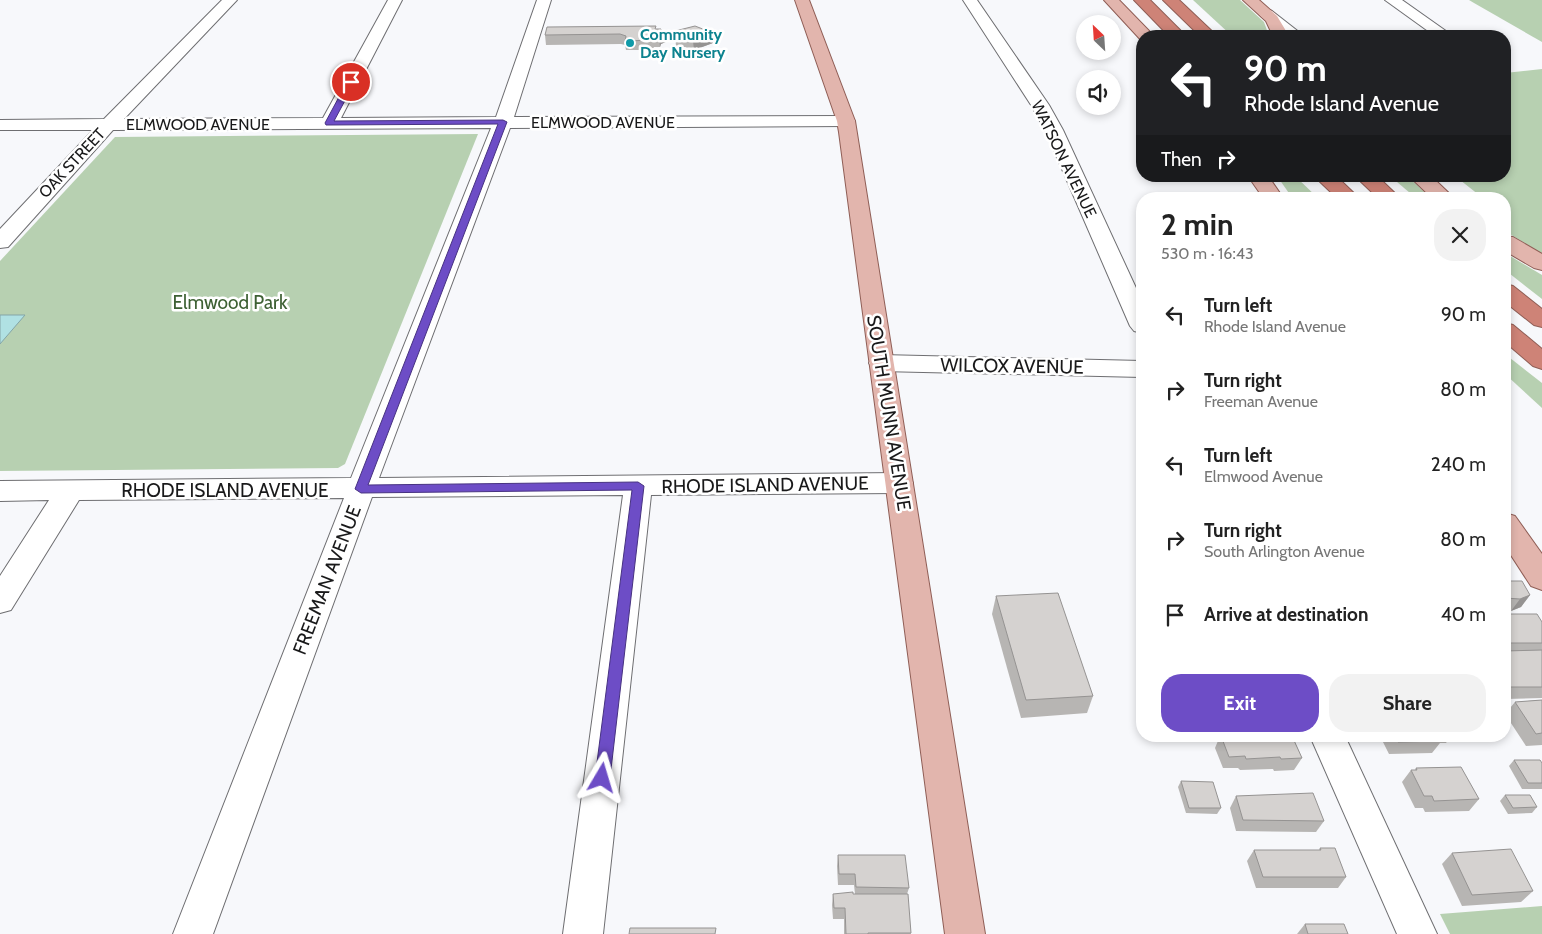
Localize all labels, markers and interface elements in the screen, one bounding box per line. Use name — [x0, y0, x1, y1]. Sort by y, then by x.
north arrow — [1076, 15, 1121, 60]
map controls — [1076, 15, 1121, 115]
place label: Community Day Nursery — [640, 25, 726, 62]
marker: Community Day Nursery — [624, 37, 636, 49]
text: 90 m — [1244, 47, 1327, 90]
icon: left — [1161, 50, 1226, 115]
pin — [330, 61, 372, 103]
icon: arrive — [337, 68, 365, 96]
button: sound — [1076, 70, 1121, 115]
text: Rhode Island Avenue — [1244, 90, 1439, 117]
street label: WATSON AVENUE — [1027, 97, 1101, 221]
street label: ELMWOOD AVENUE — [531, 113, 675, 132]
street label: ELMWOOD AVENUE — [126, 115, 270, 134]
street label: OAK STREET — [35, 124, 109, 202]
icon: right — [1212, 145, 1240, 173]
text: Then — [1161, 148, 1202, 171]
text: 2 min — [1161, 206, 1233, 243]
button: close — [1434, 209, 1486, 261]
text: 530 m · 16:43 — [1161, 244, 1254, 263]
park label: Elmwood Park — [172, 291, 288, 314]
text: Turn left — [1204, 294, 1272, 317]
icon: left — [1161, 301, 1189, 329]
text: 90 m — [1441, 303, 1486, 326]
street label: SOUTH MUNN AVENUE — [862, 313, 916, 513]
text: Rhode Island Avenue — [1204, 317, 1346, 336]
street label: WILCOX AVENUE — [940, 353, 1084, 379]
text: Turn right — [1204, 369, 1282, 392]
icon: right — [1161, 376, 1189, 404]
text: 80 m — [1440, 378, 1486, 401]
text: Freeman Avenue — [1204, 392, 1318, 411]
text: Turn left — [1204, 444, 1272, 467]
icon: left — [1161, 451, 1189, 479]
text: 240 m — [1431, 453, 1486, 476]
text: Elmwood Avenue — [1204, 467, 1323, 486]
street label: RHODE ISLAND AVENUE — [661, 472, 869, 498]
street label: RHODE ISLAND AVENUE — [121, 479, 329, 502]
street label: FREEMAN AVENUE — [288, 502, 366, 658]
text: Turn right — [1204, 519, 1282, 542]
icon: right — [1161, 526, 1189, 554]
text: 80 m — [1440, 528, 1486, 551]
text: South Arlington Avenue — [1204, 542, 1365, 561]
icon: arrive — [1161, 601, 1189, 629]
text: Arrive at destination — [1204, 603, 1368, 626]
text: 40 m — [1441, 603, 1486, 626]
button: Exit — [1161, 674, 1319, 732]
button: Share — [1329, 674, 1486, 732]
position arrow — [575, 751, 627, 803]

